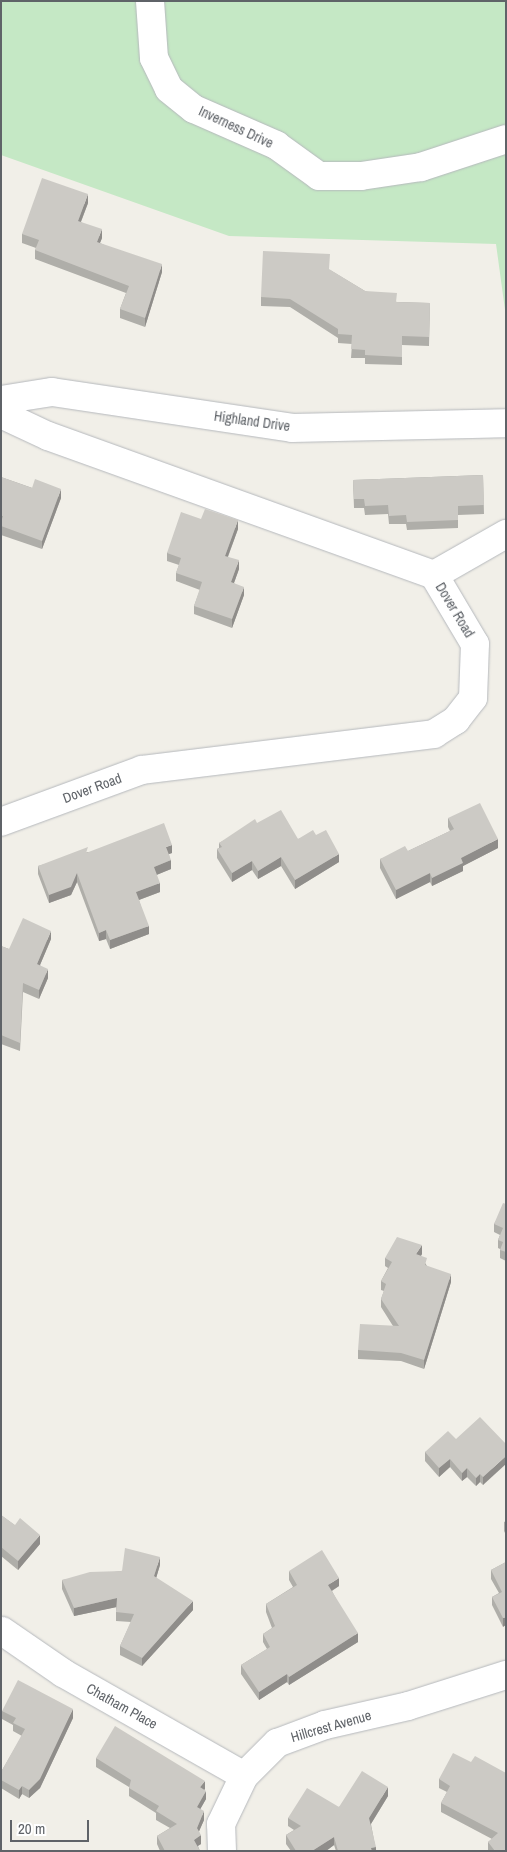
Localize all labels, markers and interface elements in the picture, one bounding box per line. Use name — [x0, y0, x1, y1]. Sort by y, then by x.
street label: Inverness Drive — [196, 102, 276, 152]
street label: Highland Drive — [213, 407, 291, 435]
street label: Dover Road — [432, 579, 478, 641]
street label: Dover Road — [60, 770, 124, 806]
street label: Chatham Place — [84, 1680, 160, 1732]
street label: Hillcrest Avenue — [289, 1706, 373, 1746]
scale bar — [12, 1810, 91, 1842]
text: 20 m — [18, 1818, 45, 1839]

